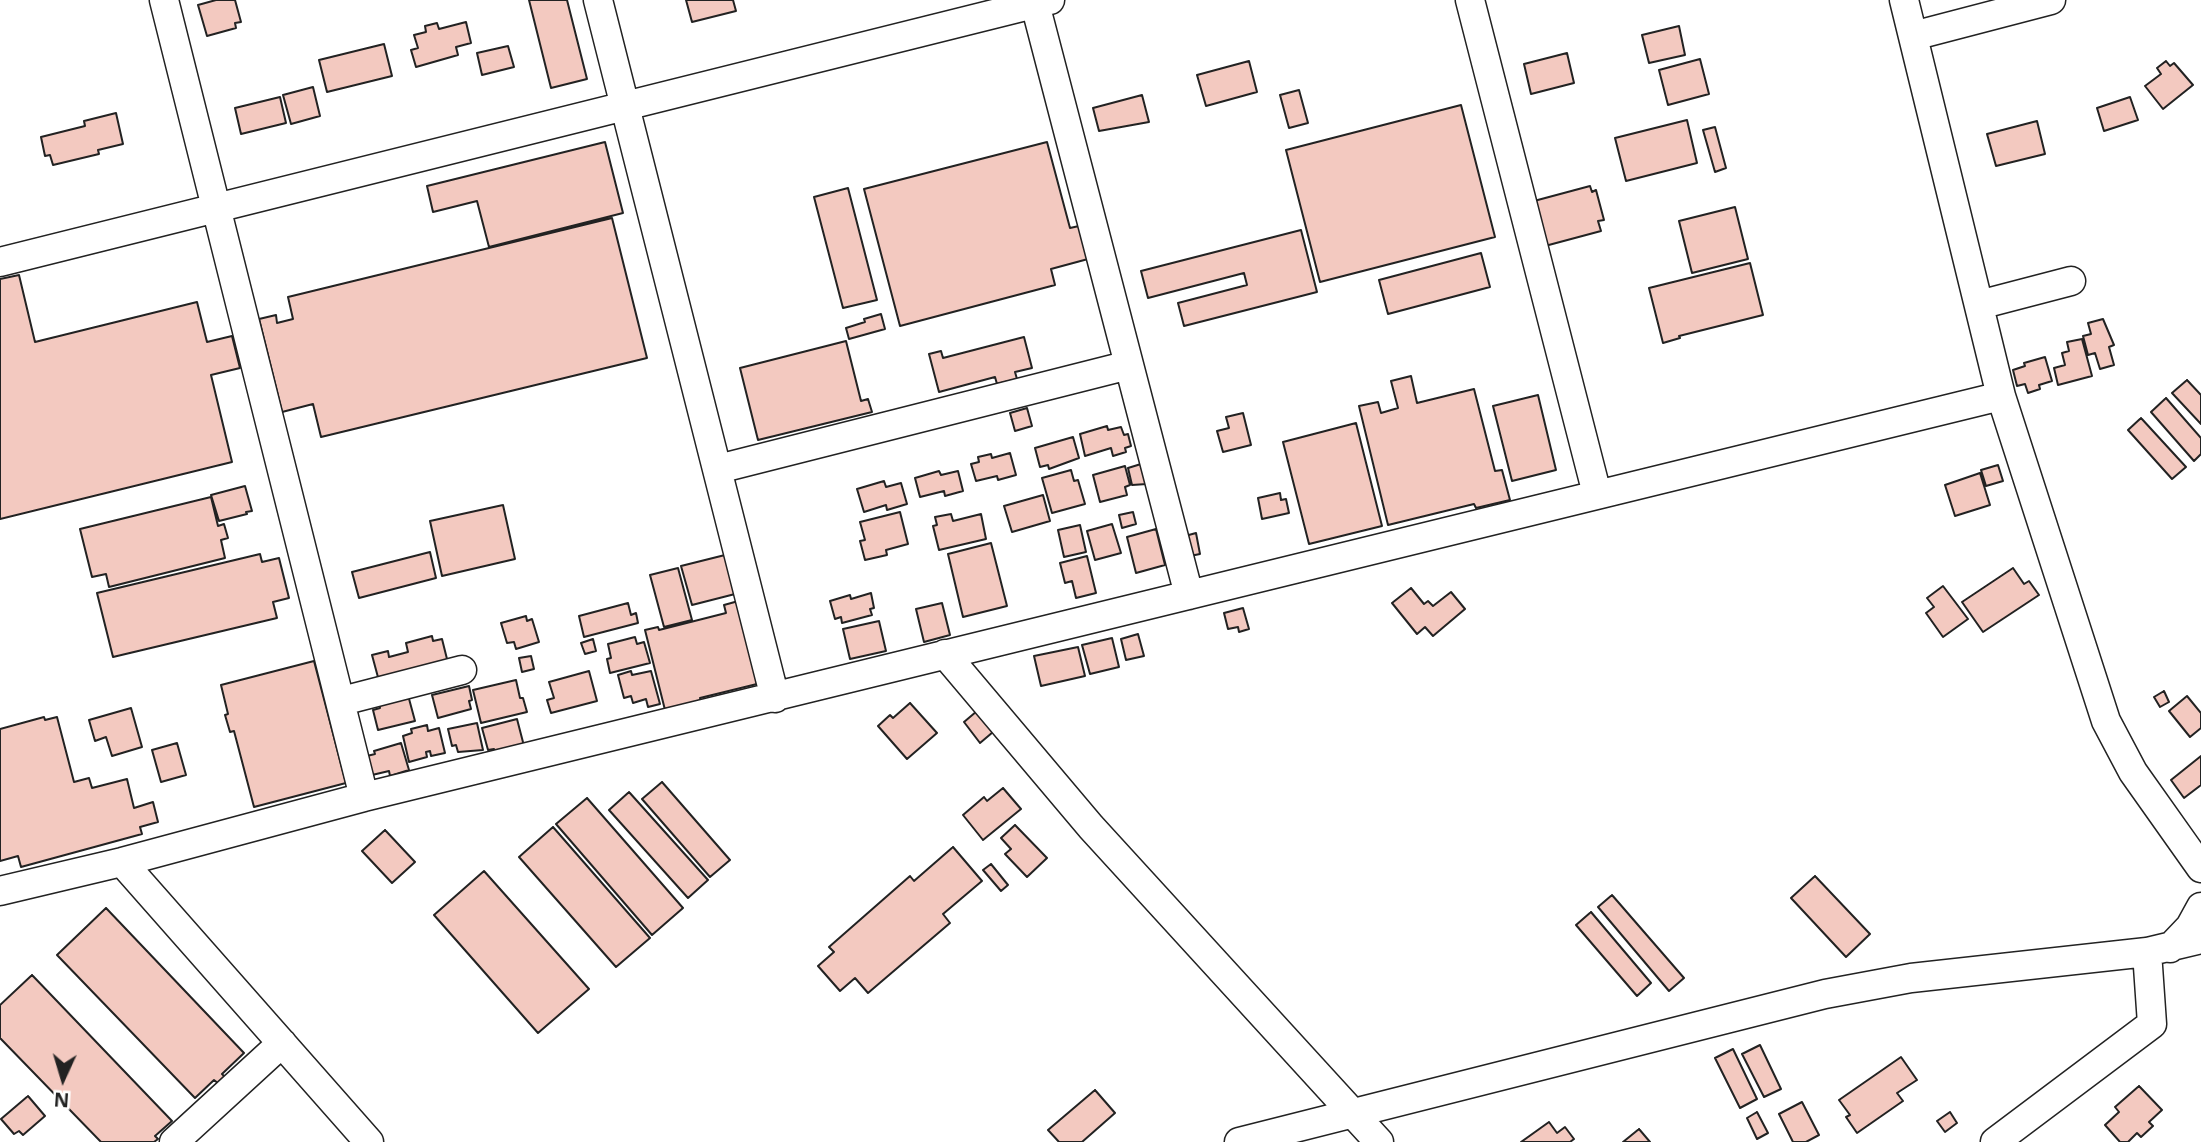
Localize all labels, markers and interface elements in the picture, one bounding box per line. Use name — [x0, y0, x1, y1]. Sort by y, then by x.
north arrow — [28, 1044, 98, 1114]
text: N — [53, 1086, 70, 1113]

